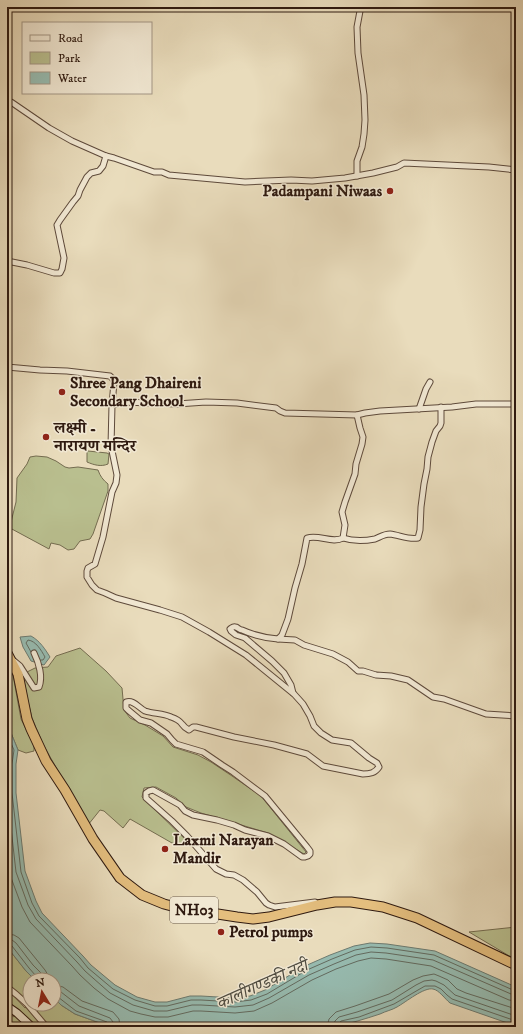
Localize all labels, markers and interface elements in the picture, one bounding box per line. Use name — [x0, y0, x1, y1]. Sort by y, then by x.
legend — [22, 22, 152, 94]
text: Road — [58, 31, 83, 46]
text: Park — [58, 51, 80, 66]
text: Water — [57, 71, 87, 86]
place label: Padampani Niwaas — [262, 181, 383, 201]
marker: Padampani Niwaas — [385, 186, 395, 196]
place label: Shree Pang Dhaireni Secondary School — [70, 373, 201, 411]
marker: Shree Pang Dhaireni Secondary School — [57, 387, 67, 397]
place label: लक्ष्मी - नारायण मन्दिर — [53, 418, 137, 456]
marker: लक्ष्मी - नारायण मन्दिर — [41, 432, 51, 442]
place label: Laxmi Narayan Mandir — [173, 830, 274, 868]
marker: Laxmi Narayan Mandir — [160, 844, 170, 854]
road number: NH03 — [170, 897, 218, 923]
place label: Petrol pumps — [229, 922, 314, 942]
marker: Petrol pumps — [216, 927, 226, 937]
water label: कालीगण्डकी नदी — [213, 953, 315, 1015]
north arrow — [22, 972, 62, 1012]
text: N — [35, 975, 46, 991]

